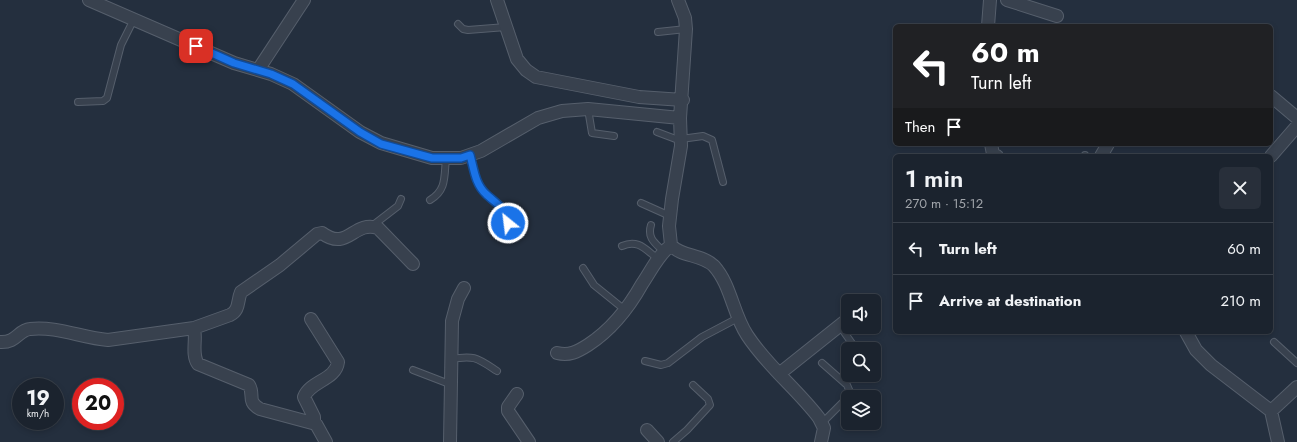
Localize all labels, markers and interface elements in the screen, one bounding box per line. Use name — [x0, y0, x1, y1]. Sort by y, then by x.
pin — [179, 29, 213, 63]
text: 60 m — [971, 32, 1040, 73]
icon: arrive — [185, 35, 207, 57]
icon: left — [905, 40, 957, 92]
text: Turn left — [971, 70, 1031, 96]
text: Then — [905, 116, 935, 138]
icon: arrive — [943, 116, 965, 138]
text: 1 min — [905, 161, 963, 196]
button: close — [1219, 167, 1261, 209]
text: 270 m · 15:12 — [905, 194, 983, 213]
position arrow — [487, 202, 529, 244]
icon: left — [905, 238, 927, 260]
text: Turn left — [939, 238, 997, 260]
text: 60 m — [1227, 238, 1261, 260]
icon: arrive — [905, 290, 927, 312]
text: Arrive at destination — [939, 290, 1081, 312]
text: 210 m — [1221, 290, 1261, 312]
map controls — [841, 294, 881, 430]
button: sound — [841, 294, 881, 334]
button: search — [841, 342, 881, 382]
speed limit sign: 20 — [72, 378, 124, 430]
text: 19 — [26, 384, 50, 413]
button: layers — [841, 390, 881, 430]
text: km/h — [27, 406, 49, 421]

